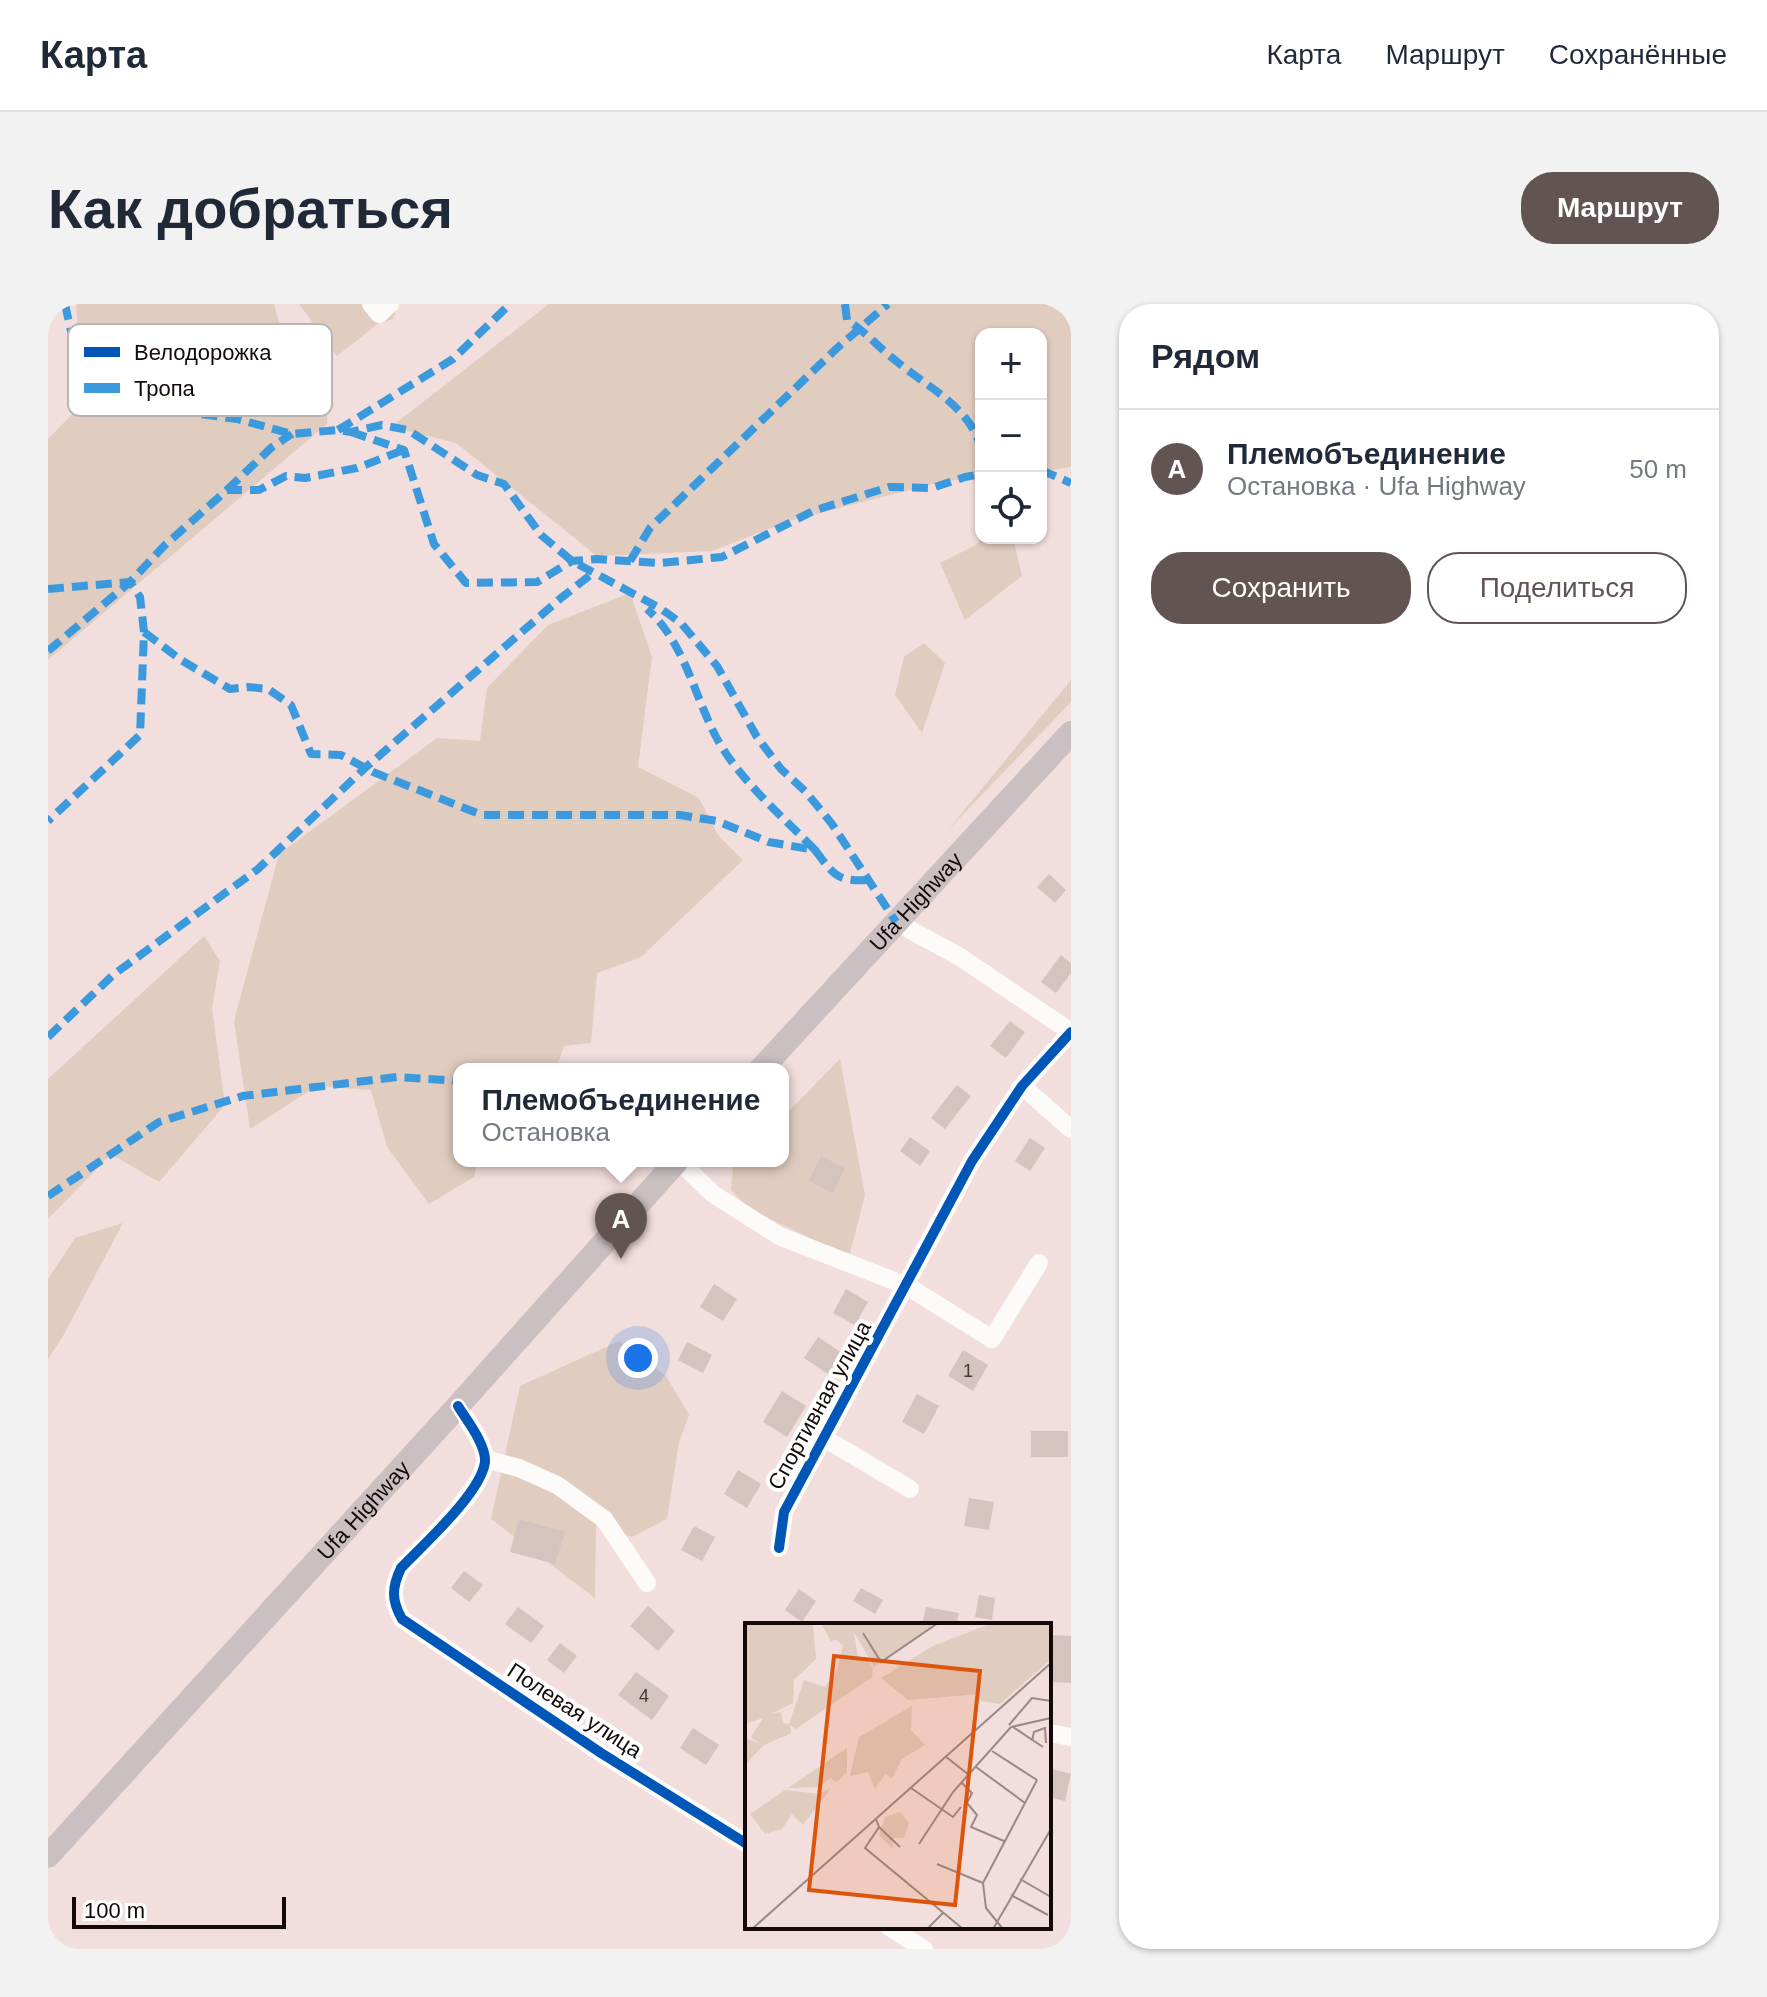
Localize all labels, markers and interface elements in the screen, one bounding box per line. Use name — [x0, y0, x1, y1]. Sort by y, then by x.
text: Карта — [40, 34, 147, 76]
text: Карта — [1266, 39, 1341, 70]
text: Маршрут — [1385, 39, 1505, 70]
text: Сохранённые — [1549, 39, 1727, 70]
button: Маршрут — [1521, 172, 1719, 244]
text: Как добраться — [48, 177, 453, 240]
legend — [68, 324, 332, 416]
map controls — [975, 328, 1047, 544]
button: + — [975, 328, 1047, 400]
text: Рядом — [1151, 337, 1260, 375]
text: Велодорожка — [134, 340, 272, 365]
text: Тропа — [134, 376, 196, 401]
button: − — [975, 400, 1047, 472]
text: Племобъединение — [1227, 437, 1506, 470]
text: A — [1168, 454, 1186, 484]
text: 50 m — [1629, 454, 1687, 484]
text: Остановка · Ufa Highway — [1227, 471, 1526, 501]
button: locate — [975, 472, 1047, 544]
button: Сохранить — [1151, 552, 1411, 624]
button: Поделиться — [1427, 552, 1687, 624]
street label: Ufa Highway — [864, 847, 967, 956]
popup — [453, 1063, 789, 1167]
text: Племобъединение — [482, 1083, 760, 1116]
text: Остановка — [482, 1117, 610, 1147]
pin: A — [595, 1193, 647, 1259]
street label: Спортивная улица — [763, 1316, 876, 1494]
your location — [618, 1338, 658, 1378]
house number: 1 — [963, 1361, 973, 1381]
street label: Ufa Highway — [312, 1456, 415, 1565]
inset map — [745, 1623, 1051, 1929]
street label: Полевая улица — [503, 1658, 647, 1763]
house number: 4 — [639, 1686, 649, 1706]
scale bar — [72, 1893, 286, 1929]
text: 100 m — [84, 1898, 145, 1923]

